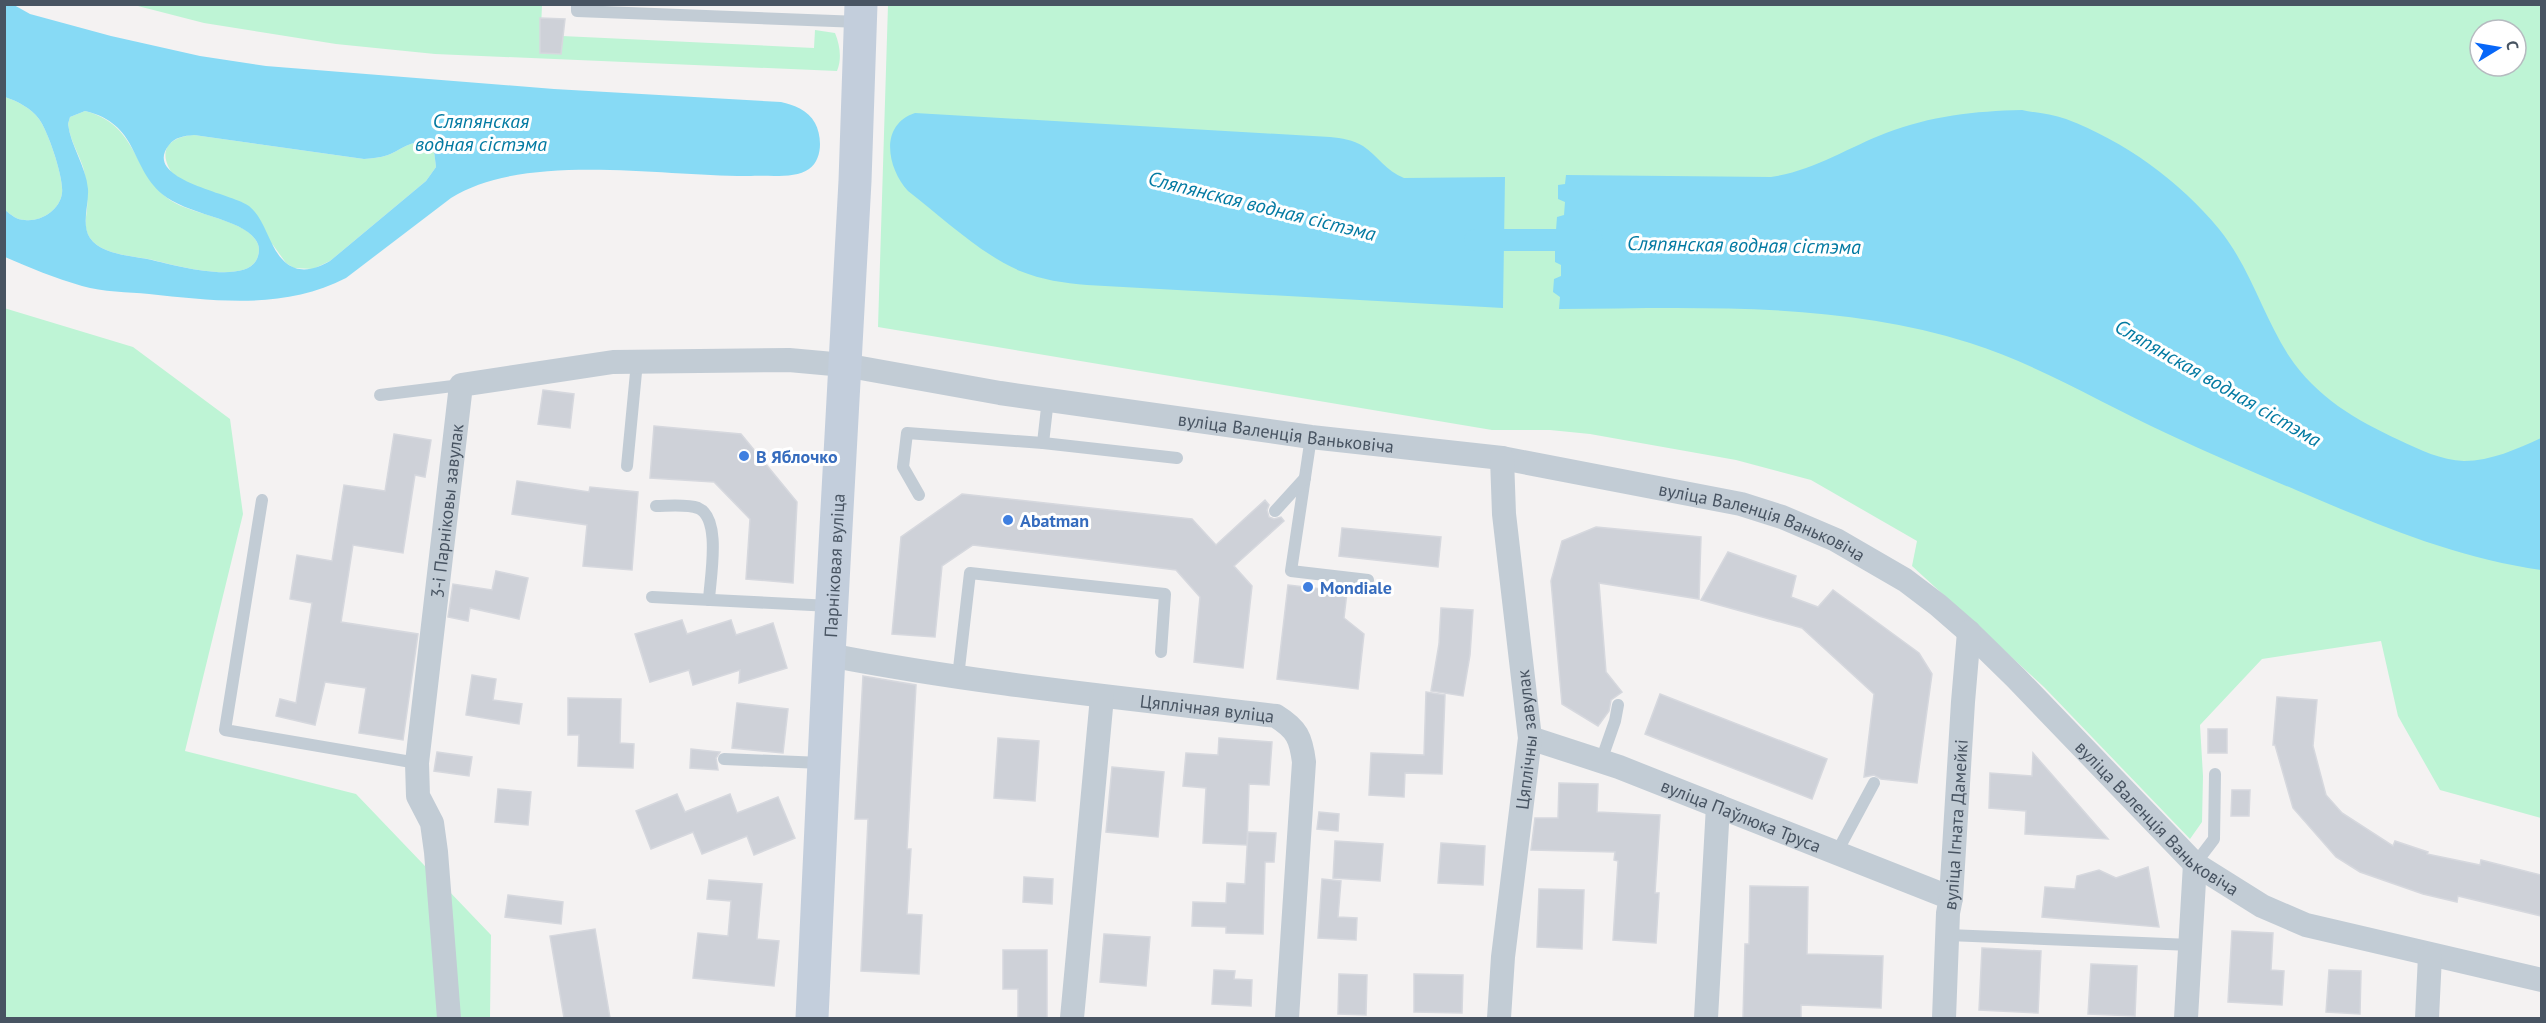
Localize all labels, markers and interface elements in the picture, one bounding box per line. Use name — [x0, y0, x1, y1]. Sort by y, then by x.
north arrow — [2468, 18, 2528, 78]
text: С — [2502, 39, 2523, 51]
water label: Сляпянская водная сістэма — [415, 108, 547, 157]
water label: Сляпянская водная сістэма — [1145, 165, 1379, 247]
water label: Сляпянская водная сістэма — [1627, 230, 1861, 260]
water label: Сляпянская водная сістэма — [2110, 313, 2326, 453]
street label: вуліца Валенція Ваньковіча — [1177, 407, 1395, 458]
street label: 3-і Парніковы завулак — [425, 422, 468, 599]
place label: В Яблочко — [756, 445, 838, 468]
marker: В Яблочко — [737, 449, 751, 463]
street label: вуліца Валенція Ваньковіча — [1657, 477, 1870, 566]
street label: Парніковая вуліца — [818, 493, 849, 638]
place label: Abatman — [1020, 509, 1089, 532]
marker: Abatman — [1001, 513, 1015, 527]
place label: Mondiale — [1320, 576, 1392, 599]
marker: Mondiale — [1301, 580, 1315, 594]
street label: Цяплічны завулак — [1510, 668, 1542, 811]
street label: Цяплічная вуліца — [1139, 689, 1276, 727]
street label: вуліца Валенція Ваньковіча — [2071, 735, 2243, 900]
street label: вуліца Ігната Дамейкі — [1937, 739, 1972, 912]
street label: вуліца Паўлюка Труса — [1658, 773, 1825, 857]

